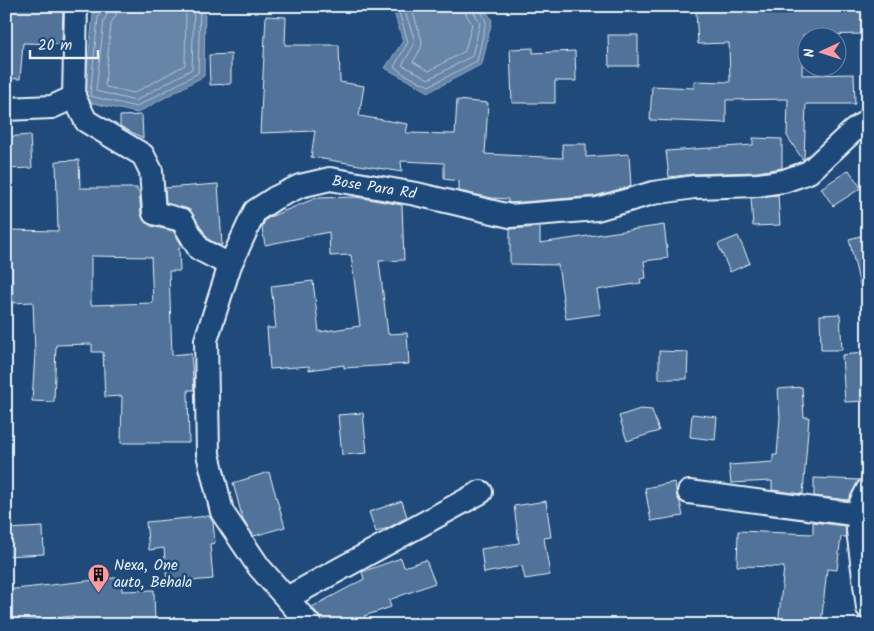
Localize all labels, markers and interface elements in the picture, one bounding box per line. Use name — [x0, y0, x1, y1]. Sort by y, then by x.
scale bar — [30, 28, 98, 60]
north arrow — [796, 28, 846, 78]
text: 20 m — [38, 34, 72, 58]
text: N — [799, 48, 821, 58]
street label: Bose Para Rd — [330, 170, 418, 207]
place label: Nexa, One auto, Behala — [114, 554, 192, 595]
building icon: Nexa, One auto, Behala — [86, 563, 110, 594]

